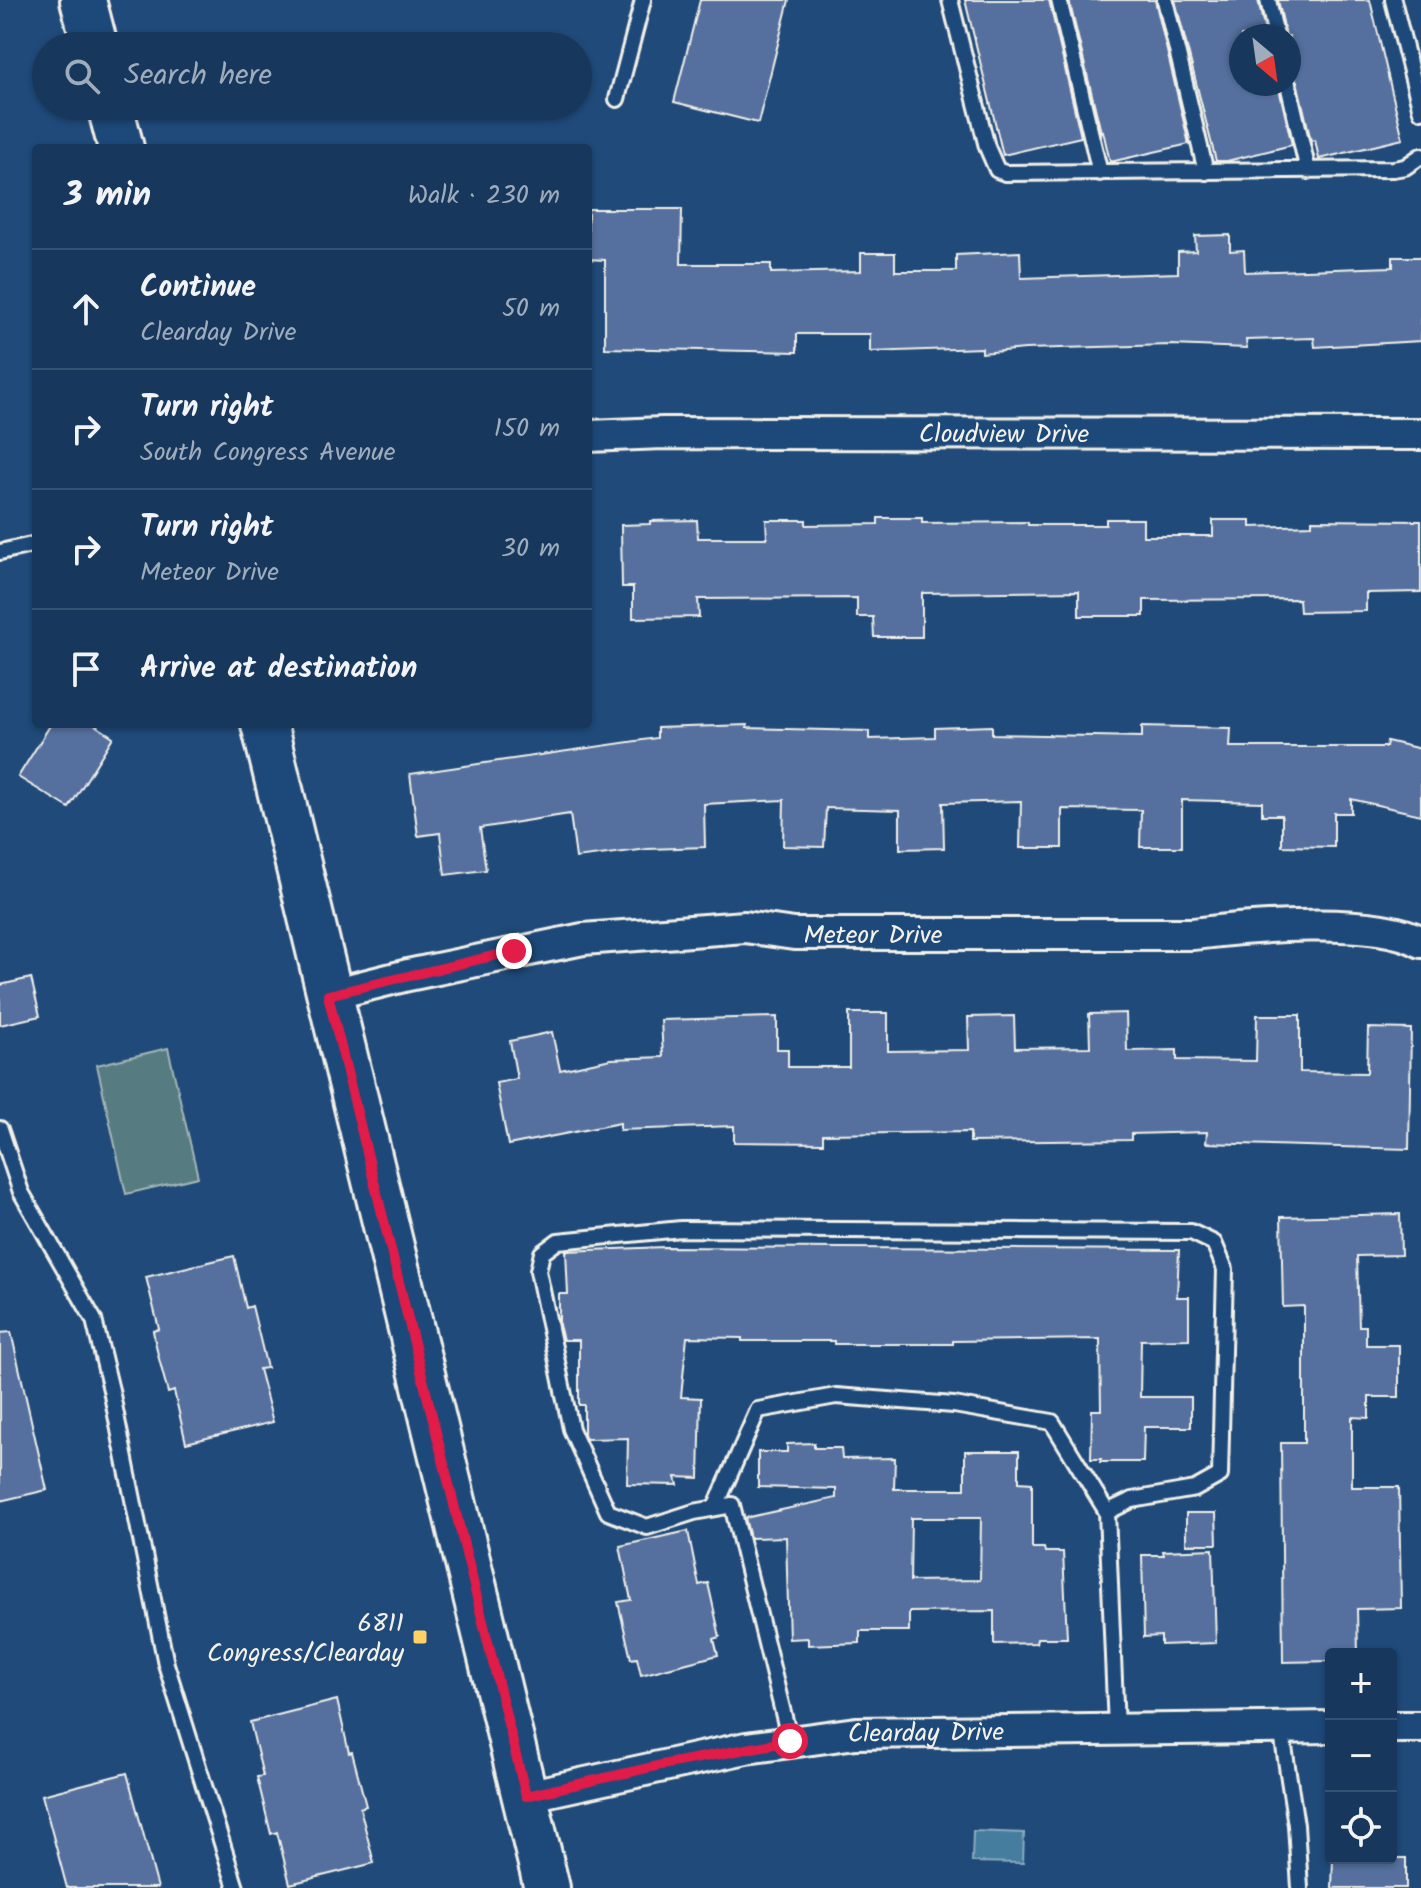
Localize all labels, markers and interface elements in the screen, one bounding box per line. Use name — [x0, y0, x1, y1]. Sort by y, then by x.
north arrow — [1229, 24, 1301, 96]
search box — [32, 32, 592, 120]
text: Search here — [124, 52, 272, 100]
icon: search — [60, 54, 104, 98]
text: 3 min — [64, 169, 151, 223]
text: Walk · 230 m — [408, 175, 560, 217]
text: Continue — [140, 264, 256, 312]
icon: ahead — [64, 287, 108, 331]
text: 50 m — [502, 288, 560, 330]
text: Clearday Drive — [140, 312, 296, 354]
text: Turn right — [140, 384, 273, 432]
icon: right — [64, 407, 108, 451]
text: 150 m — [494, 408, 560, 450]
street label: Cloudview Drive — [919, 414, 1089, 457]
text: South Congress Avenue — [140, 432, 396, 474]
text: Turn right — [140, 504, 273, 552]
icon: right — [64, 527, 108, 571]
text: 30 m — [501, 528, 560, 570]
text: Meteor Drive — [140, 552, 279, 594]
text: Arrive at destination — [140, 645, 417, 693]
icon: arrive — [64, 647, 108, 691]
street label: Meteor Drive — [803, 915, 943, 957]
route end — [496, 933, 532, 969]
place label: 6811 Congress/Clearday — [207, 1603, 405, 1675]
marker: 6811 Congress/Clearday — [411, 1628, 429, 1646]
map controls — [1325, 1648, 1397, 1864]
button: + — [1325, 1648, 1397, 1720]
street label: Clearday Drive — [845, 1712, 1005, 1757]
button: − — [1325, 1720, 1397, 1792]
route start — [772, 1723, 808, 1759]
button: locate — [1325, 1792, 1397, 1864]

